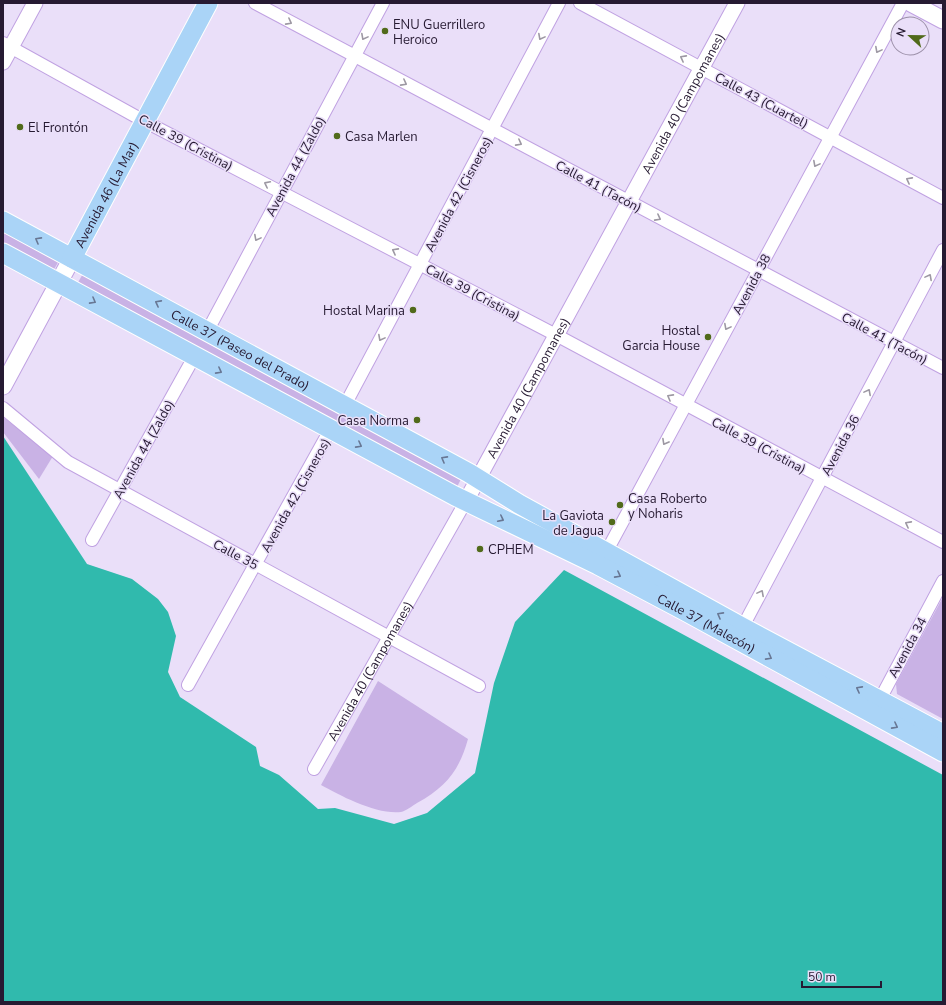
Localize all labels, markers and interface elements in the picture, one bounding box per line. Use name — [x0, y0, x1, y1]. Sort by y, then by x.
place label: ENU Guerrillero Heroico — [393, 16, 485, 49]
north arrow — [890, 16, 930, 56]
one-way arrow — [285, 17, 292, 24]
marker: ENU Guerrillero Heroico — [380, 26, 390, 36]
text: N — [893, 26, 910, 39]
street label: Avenida 40 (Campomanes) — [638, 30, 729, 177]
one-way arrow — [362, 33, 369, 41]
one-way arrow — [538, 33, 545, 41]
one-way arrow — [875, 45, 882, 53]
one-way arrow — [680, 55, 688, 63]
street label: Calle 43 (Cuartel) — [711, 69, 812, 133]
one-way arrow — [400, 78, 407, 85]
street label: Calle 39 (Cristina) — [135, 110, 236, 175]
street label: Avenida 44 (Zaldo) — [262, 113, 330, 220]
place label: El Frontón — [28, 119, 88, 137]
marker: El Frontón — [15, 122, 25, 132]
place label: Casa Marlen — [345, 128, 418, 146]
marker: Casa Marlen — [332, 131, 342, 141]
street label: Avenida 42 (Cisneros) — [421, 134, 497, 255]
street label: Avenida 46 (La Mar) — [71, 138, 143, 251]
one-way arrow — [515, 138, 522, 146]
street label: Calle 41 (Tacón) — [552, 157, 645, 217]
one-way arrow — [813, 160, 820, 167]
one-way arrow — [906, 177, 913, 184]
one-way arrow — [264, 182, 271, 189]
one-way arrow — [654, 213, 661, 220]
one-way arrow — [254, 234, 262, 242]
one-way arrow — [35, 237, 42, 244]
one-way arrow — [391, 248, 399, 256]
street label: Avenida 38 — [728, 251, 776, 318]
street label: Calle 39 (Cristina) — [422, 260, 523, 325]
one-way arrow — [924, 274, 932, 281]
one-way arrow — [89, 297, 96, 304]
one-way arrow — [154, 301, 162, 308]
place label: Hostal Marina — [323, 302, 405, 320]
street label: Calle 37 (Paseo del Prado) — [167, 305, 313, 395]
marker: Hostal Marina — [408, 305, 418, 315]
street label: Calle 41 (Tacón) — [838, 309, 931, 369]
street label: Avenida 40 (Campomanes) — [483, 314, 574, 462]
place label: Hostal Garcia House — [622, 322, 700, 355]
one-way arrow — [725, 323, 732, 331]
marker: Hostal Garcia House — [703, 332, 713, 342]
one-way arrow — [378, 333, 386, 341]
one-way arrow — [215, 366, 222, 373]
one-way arrow — [863, 388, 871, 396]
one-way arrow — [667, 395, 674, 402]
street label: Avenida 44 (Zaldo) — [109, 396, 179, 502]
place label: Casa Norma — [338, 412, 409, 430]
street label: Avenida 36 — [817, 412, 865, 479]
street label: Calle 39 (Cristina) — [708, 413, 809, 478]
marker: Casa Norma — [412, 415, 422, 425]
street label: Avenida 42 (Cisneros) — [257, 435, 335, 556]
one-way arrow — [663, 438, 670, 445]
one-way arrow — [354, 440, 362, 448]
one-way arrow — [441, 457, 448, 464]
place label: Casa Roberto y Noharis — [628, 490, 707, 523]
marker: Casa Roberto y Noharis — [615, 500, 625, 510]
place label: La Gaviota de Jagua — [542, 507, 604, 540]
one-way arrow — [496, 514, 504, 521]
marker: La Gaviota de Jagua — [607, 517, 617, 527]
one-way arrow — [905, 522, 913, 529]
street label: Calle 35 — [210, 535, 262, 574]
place label: CPHEM — [488, 541, 534, 559]
marker: CPHEM — [475, 544, 485, 554]
one-way arrow — [613, 571, 621, 578]
street label: Calle 37 (Malecón) — [654, 590, 759, 658]
one-way arrow — [756, 590, 763, 597]
street label: Avenida 40 (Campomanes) — [324, 598, 417, 744]
one-way arrow — [717, 612, 724, 619]
street label: Avenida 34 — [884, 614, 932, 681]
one-way arrow — [765, 652, 772, 659]
one-way arrow — [856, 687, 863, 694]
one-way arrow — [891, 721, 898, 729]
scale bar — [802, 963, 881, 989]
text: 50 m — [808, 969, 836, 985]

